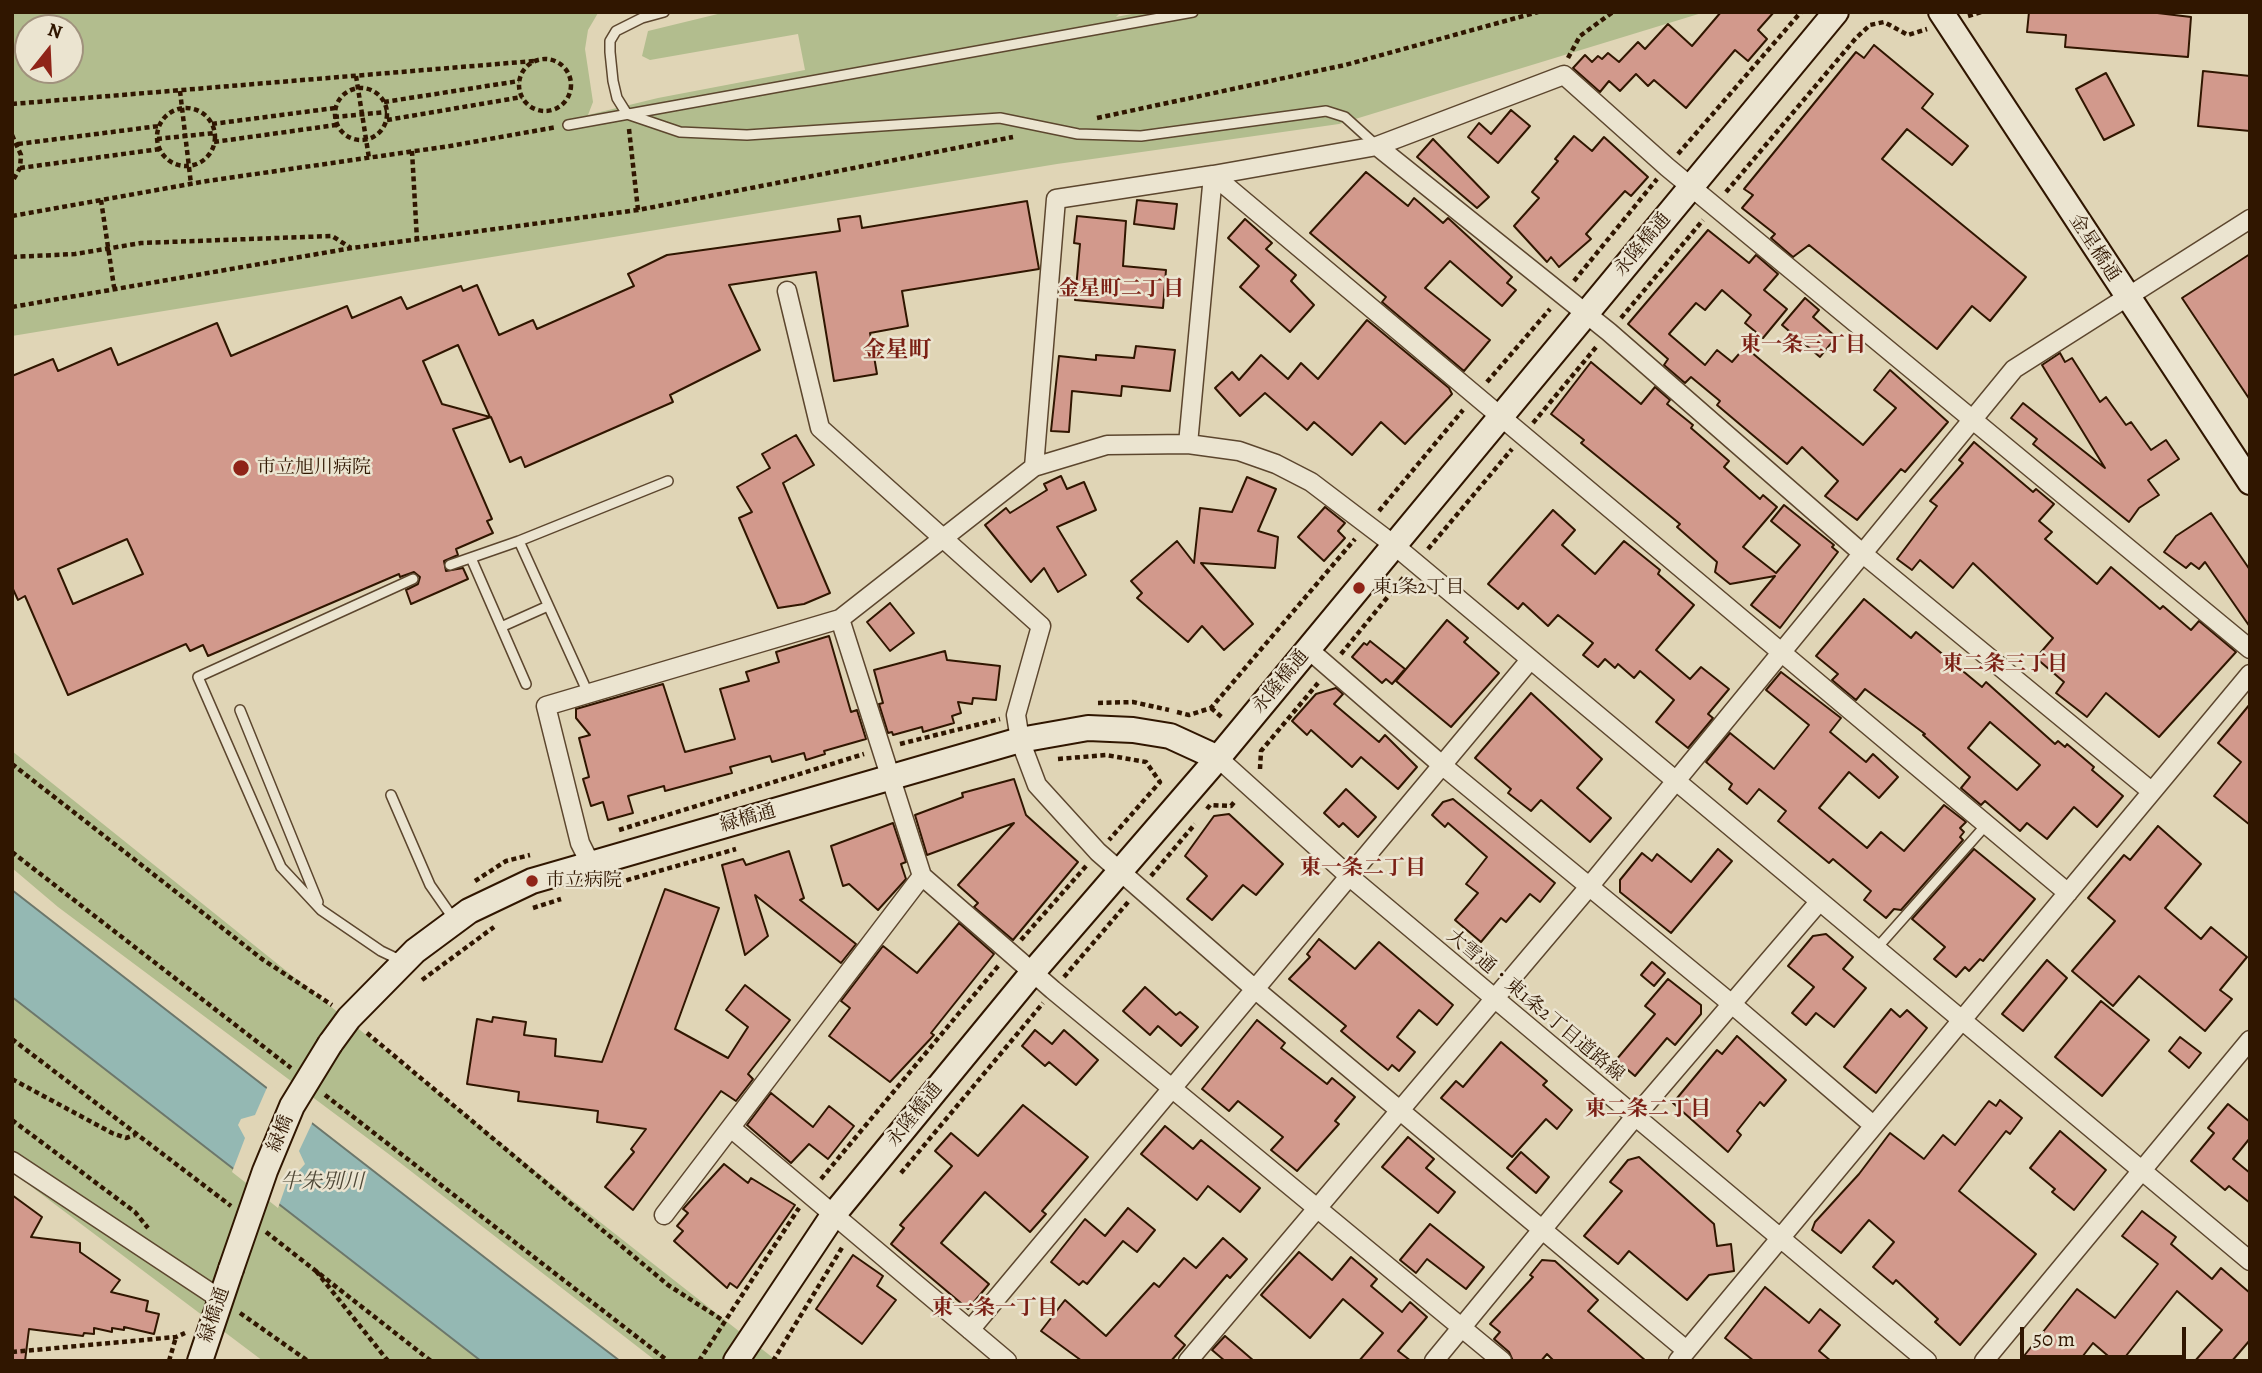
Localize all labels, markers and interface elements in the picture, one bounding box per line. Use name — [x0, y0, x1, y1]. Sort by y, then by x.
north arrow — [14, 14, 84, 84]
text: N — [44, 16, 65, 45]
street label: 永隆橋通 — [1610, 209, 1676, 281]
street label: 金星橋通 — [2064, 210, 2124, 286]
district label: 金星町二丁目 — [1058, 277, 1184, 303]
district label: 東一条三丁目 — [1740, 333, 1866, 359]
district label: 金星町 — [863, 337, 931, 365]
place label: 市立旭川病院 — [257, 457, 371, 479]
marker: 市立旭川病院 — [231, 458, 251, 478]
place label: 東1条2丁目 — [1373, 577, 1465, 599]
marker: 東1条2丁目 — [1351, 580, 1367, 596]
street label: 永隆橋通 — [1248, 646, 1314, 718]
district label: 東二条三丁目 — [1942, 652, 2068, 678]
street label: 緑橋通 — [717, 800, 779, 838]
district label: 東一条二丁目 — [1300, 856, 1426, 882]
place label: 市立病院 — [546, 870, 622, 892]
marker: 市立病院 — [524, 873, 540, 889]
street label: 大雪通・東1条2丁目道路線 — [1442, 925, 1628, 1087]
street label: 永隆橋通 — [882, 1078, 948, 1152]
district label: 東二条二丁目 — [1585, 1097, 1711, 1123]
street label: 緑橋 — [263, 1112, 299, 1156]
water label: 牛朱別川 — [280, 1170, 364, 1196]
street label: 緑橋通 — [195, 1284, 235, 1346]
district label: 東一条一丁目 — [932, 1296, 1058, 1322]
scale bar — [2024, 1314, 2190, 1358]
text: 50 m — [2033, 1325, 2075, 1353]

